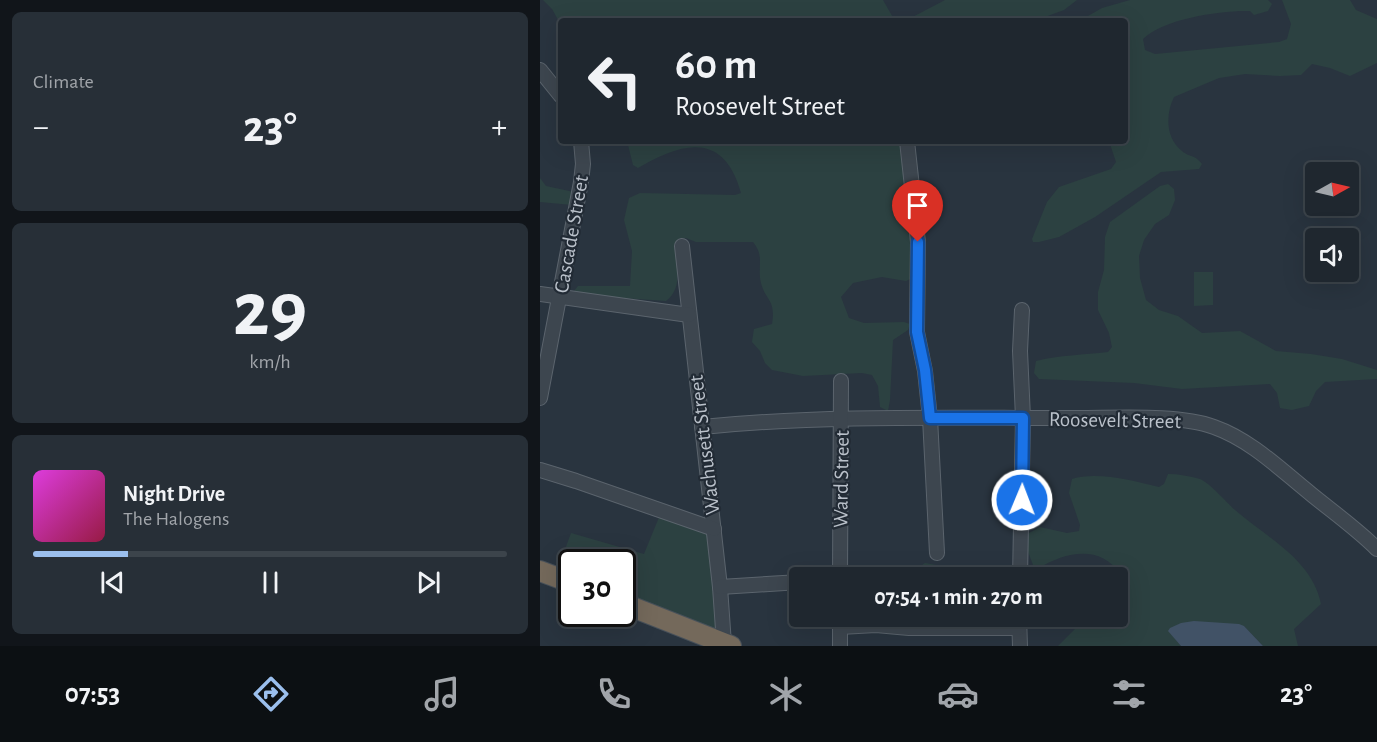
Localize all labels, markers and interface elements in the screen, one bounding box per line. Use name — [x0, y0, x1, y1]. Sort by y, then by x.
icon: left — [576, 42, 654, 120]
text: 60 m — [675, 44, 757, 86]
text: Climate — [33, 72, 94, 92]
text: Roosevelt Street — [675, 93, 845, 120]
text: 23° — [243, 105, 297, 150]
text: − — [33, 111, 49, 144]
text: + — [491, 111, 507, 144]
north arrow — [1305, 162, 1359, 216]
map controls — [1305, 162, 1359, 282]
street label: Cascade Street — [551, 173, 592, 295]
pin — [892, 180, 943, 242]
icon: arrive — [901, 189, 934, 222]
button: sound — [1305, 228, 1359, 282]
text: 29 — [233, 272, 307, 350]
text: km/h — [249, 352, 291, 372]
street label: Wachusett Street — [685, 374, 723, 516]
street label: Roosevelt Street — [1049, 409, 1181, 432]
street label: Ward Street — [830, 430, 853, 528]
position arrow — [990, 468, 1054, 532]
text: Night Drive — [123, 483, 225, 505]
text: The Halogens — [123, 509, 229, 529]
speed limit sign: 30 — [558, 549, 636, 627]
icon: previous — [96, 566, 129, 599]
icon: pause — [254, 566, 287, 599]
icon: next — [412, 566, 445, 599]
text: 07:54 · 1 min · 270 m — [874, 586, 1043, 608]
icon: directions — [250, 673, 292, 715]
icon: music — [421, 673, 463, 715]
icon: phone — [593, 673, 635, 715]
icon: climate — [765, 673, 807, 715]
icon: car — [937, 673, 979, 715]
icon: filters — [1108, 673, 1150, 715]
text: 07:53 — [65, 680, 120, 707]
text: 23° — [1280, 680, 1312, 707]

